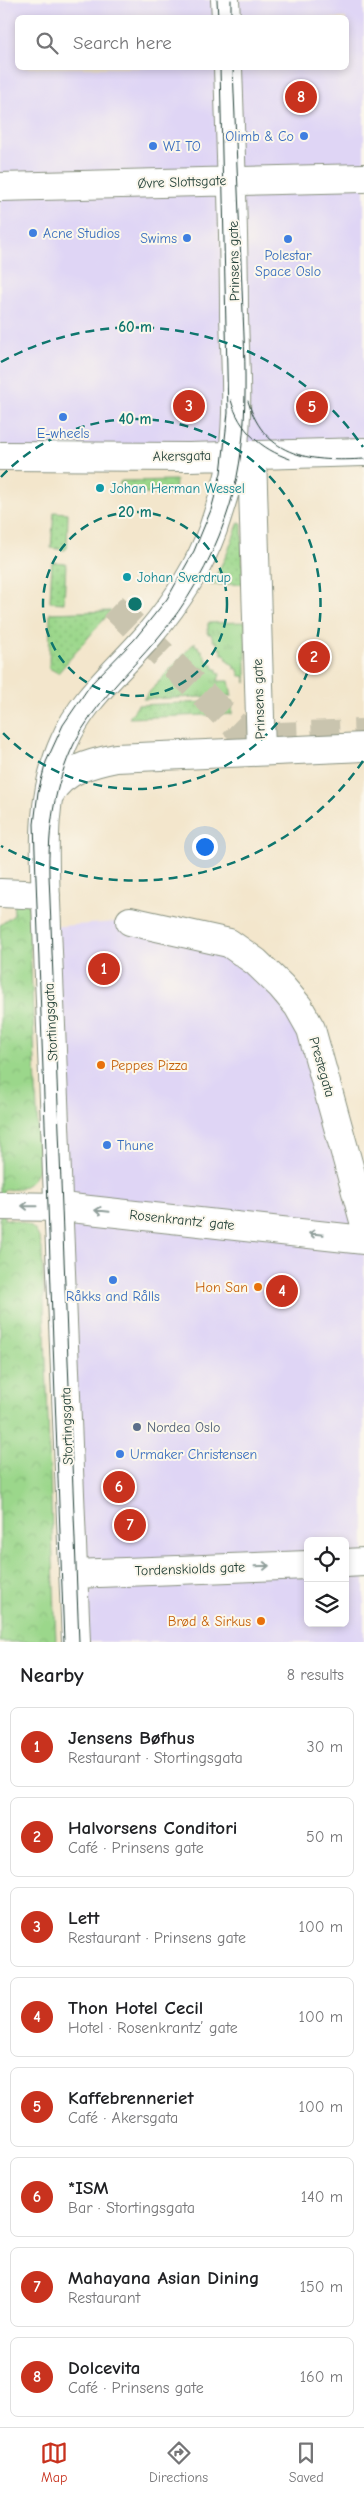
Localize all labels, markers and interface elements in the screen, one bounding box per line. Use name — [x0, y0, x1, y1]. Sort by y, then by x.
search box — [15, 15, 349, 70]
icon: search — [33, 29, 61, 57]
text: Search here — [73, 32, 172, 54]
pin: 8 — [285, 78, 317, 116]
place label: Olimb & Co — [225, 128, 294, 145]
marker: Olimb & Co — [298, 130, 310, 142]
place label: WI TO — [163, 138, 201, 155]
marker: WI TO — [147, 140, 159, 152]
street label: Øvre Slottsgate — [137, 172, 227, 192]
street label: Prinsens gate — [225, 221, 243, 301]
place label: Acne Studios — [43, 225, 120, 242]
marker: Acne Studios — [27, 227, 39, 239]
place label: Swims — [140, 230, 177, 247]
marker: Swims — [181, 232, 193, 244]
marker: Polestar Space Oslo — [282, 233, 294, 245]
place label: Polestar Space Oslo — [255, 247, 321, 280]
text: 60 m — [118, 318, 152, 336]
pin: 3 — [173, 387, 205, 425]
pin: 5 — [296, 388, 328, 426]
text: 40 m — [119, 410, 152, 428]
marker: E-wheels — [57, 411, 69, 423]
place label: E-wheels — [37, 425, 90, 442]
street label: Akersgata — [153, 447, 211, 465]
place label: Johan Herman Wessel — [110, 480, 245, 497]
marker: Johan Herman Wessel — [94, 482, 106, 494]
text: 20 m — [118, 503, 152, 521]
place label: Johan Sverdrup — [137, 569, 231, 586]
marker: Johan Sverdrup — [121, 571, 133, 583]
centre of rings — [126, 595, 144, 613]
pin: 2 — [298, 638, 330, 676]
street label: Prinsens gate — [249, 658, 269, 740]
your location — [192, 834, 218, 860]
pin: 1 — [88, 950, 120, 988]
street label: Stortingsgata — [40, 983, 62, 1061]
street label: Prestegata — [305, 1035, 339, 1099]
place label: Peppes Pizza — [111, 1057, 188, 1074]
marker: Peppes Pizza — [95, 1059, 107, 1071]
place label: Thune — [117, 1137, 154, 1154]
marker: Thune — [101, 1139, 113, 1151]
one-way arrow — [22, 1201, 38, 1211]
one-way arrow — [94, 1206, 110, 1216]
street label: Rosenkrantz’ gate — [129, 1206, 235, 1234]
one-way arrow — [308, 1229, 324, 1239]
pin: 4 — [266, 1272, 298, 1310]
marker: Råkks and Rålls — [107, 1274, 119, 1286]
place label: Hon San — [195, 1279, 248, 1296]
marker: Hon San — [252, 1281, 264, 1293]
place label: Råkks and Rålls — [66, 1288, 160, 1305]
street label: Stortingsgata — [57, 1387, 77, 1465]
place label: Nordea Oslo — [147, 1419, 220, 1436]
marker: Nordea Oslo — [131, 1421, 143, 1433]
place label: Urmaker Christensen — [130, 1446, 257, 1463]
marker: Urmaker Christensen — [114, 1448, 126, 1460]
pin: 6 — [103, 1468, 135, 1506]
pin: 7 — [114, 1506, 146, 1544]
map controls — [304, 1537, 349, 1627]
button: locate — [304, 1537, 349, 1582]
street label: Tordenskiolds gate — [135, 1559, 245, 1579]
one-way arrow — [254, 1562, 270, 1571]
button: layers — [304, 1582, 349, 1627]
place label: Brød & Sirkus — [168, 1613, 251, 1630]
marker: Brød & Sirkus — [255, 1615, 267, 1627]
text: Nearby — [20, 1663, 84, 1687]
text: 8 results — [287, 1666, 344, 1684]
text: Jensens Bøfhus — [68, 1727, 195, 1749]
text: 1 — [34, 1738, 40, 1756]
text: 30 m — [307, 1738, 343, 1756]
text: Restaurant · Stortingsgata — [68, 1749, 243, 1767]
text: Halvorsens Conditori — [68, 1817, 237, 1839]
text: 2 — [33, 1828, 41, 1846]
text: 50 m — [306, 1828, 343, 1846]
text: Café · Prinsens gate — [68, 1839, 204, 1857]
text: Lett — [68, 1907, 100, 1929]
text: 3 — [33, 1918, 41, 1936]
text: 100 m — [299, 1918, 343, 1936]
text: Restaurant · Prinsens gate — [68, 1929, 246, 1947]
text: Thon Hotel Cecil — [68, 1997, 203, 2019]
text: 4 — [33, 2008, 41, 2026]
text: 100 m — [299, 2008, 343, 2026]
text: Hotel · Rosenkrantz’ gate — [68, 2019, 238, 2037]
text: Kaffebrenneriet — [68, 2087, 194, 2109]
text: 5 — [33, 2098, 41, 2116]
text: 100 m — [299, 2098, 343, 2116]
text: Café · Akersgata — [68, 2109, 178, 2127]
text: *ISM — [68, 2177, 109, 2199]
text: 6 — [33, 2188, 41, 2206]
text: 140 m — [301, 2188, 343, 2206]
text: Bar · Stortingsgata — [68, 2199, 195, 2217]
text: Mahayana Asian Dining — [68, 2267, 259, 2289]
text: 7 — [33, 2278, 41, 2296]
text: 150 m — [300, 2278, 343, 2296]
text: Restaurant — [68, 2289, 140, 2307]
text: Dolcevita — [68, 2357, 141, 2379]
text: 8 — [33, 2368, 41, 2386]
text: 160 m — [300, 2368, 343, 2386]
text: Café · Prinsens gate — [68, 2379, 204, 2397]
tab: Map — [40, 2439, 68, 2486]
tab: Directions — [149, 2439, 208, 2486]
tab: Saved — [289, 2439, 324, 2486]

